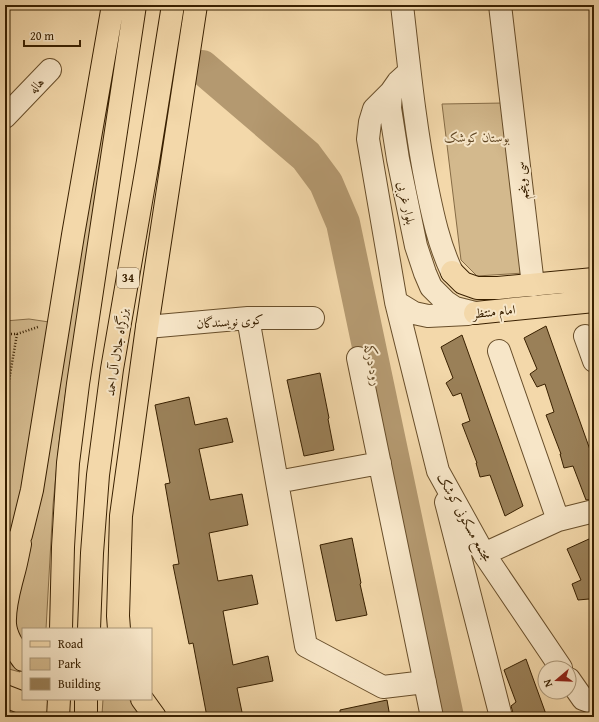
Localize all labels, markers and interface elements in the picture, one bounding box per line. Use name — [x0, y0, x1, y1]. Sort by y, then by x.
scale bar — [24, 22, 80, 48]
text: 20 m — [30, 27, 54, 44]
street label: هاله — [24, 73, 49, 98]
park label: بوستان کوشک — [444, 128, 510, 147]
street label: سی وپنجم — [510, 160, 536, 201]
street label: بلوار غربی — [393, 180, 420, 227]
road number: 34 — [117, 268, 139, 288]
street label: امام منتظر — [470, 300, 517, 325]
street label: بزرگراه جلال آل احمد — [100, 306, 133, 397]
street label: کوی نویسندگان — [196, 310, 264, 333]
water label: رود درکه — [359, 342, 387, 388]
street label: مجتمع مسکونی کوشک — [430, 470, 497, 566]
legend — [22, 628, 152, 700]
text: Road — [58, 635, 84, 652]
text: Park — [58, 655, 82, 672]
north arrow — [537, 660, 577, 700]
text: Building — [58, 675, 101, 692]
text: N — [539, 677, 556, 689]

